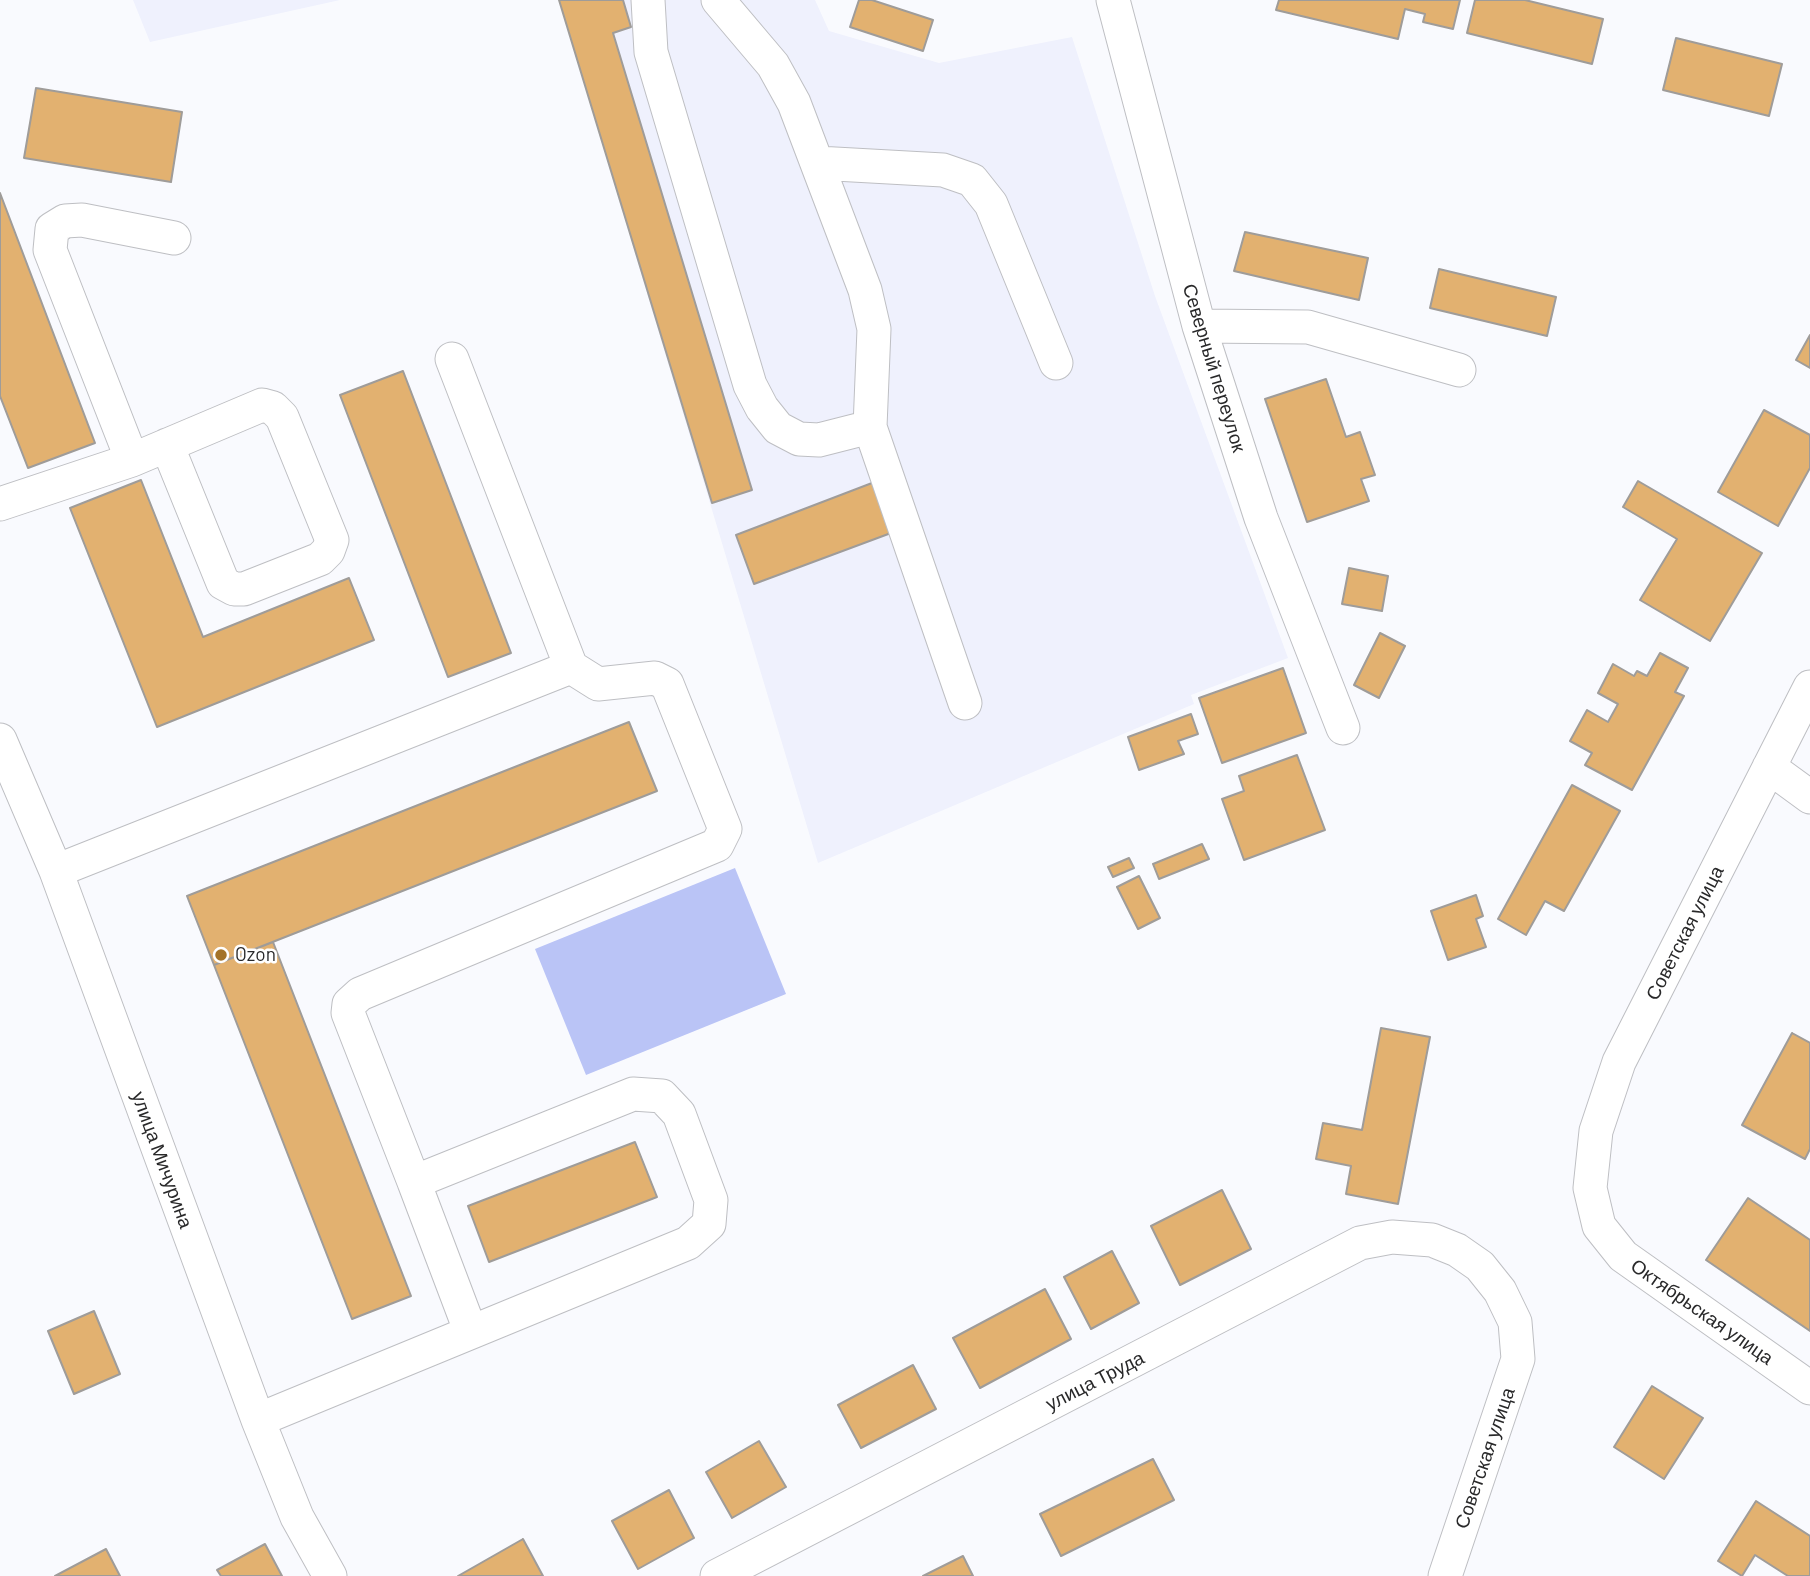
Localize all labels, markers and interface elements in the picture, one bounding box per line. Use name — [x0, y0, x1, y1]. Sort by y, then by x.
street label: Северный переулок — [1178, 281, 1250, 455]
street label: Советская улица — [1641, 862, 1729, 1004]
place label: Ozon — [235, 944, 276, 966]
marker: Ozon — [213, 947, 229, 963]
street label: улица Мичурина — [127, 1088, 197, 1232]
street label: Октябрьская улица — [1626, 1254, 1778, 1370]
street label: улица Труда — [1042, 1346, 1148, 1416]
street label: Советская улица — [1450, 1384, 1520, 1532]

